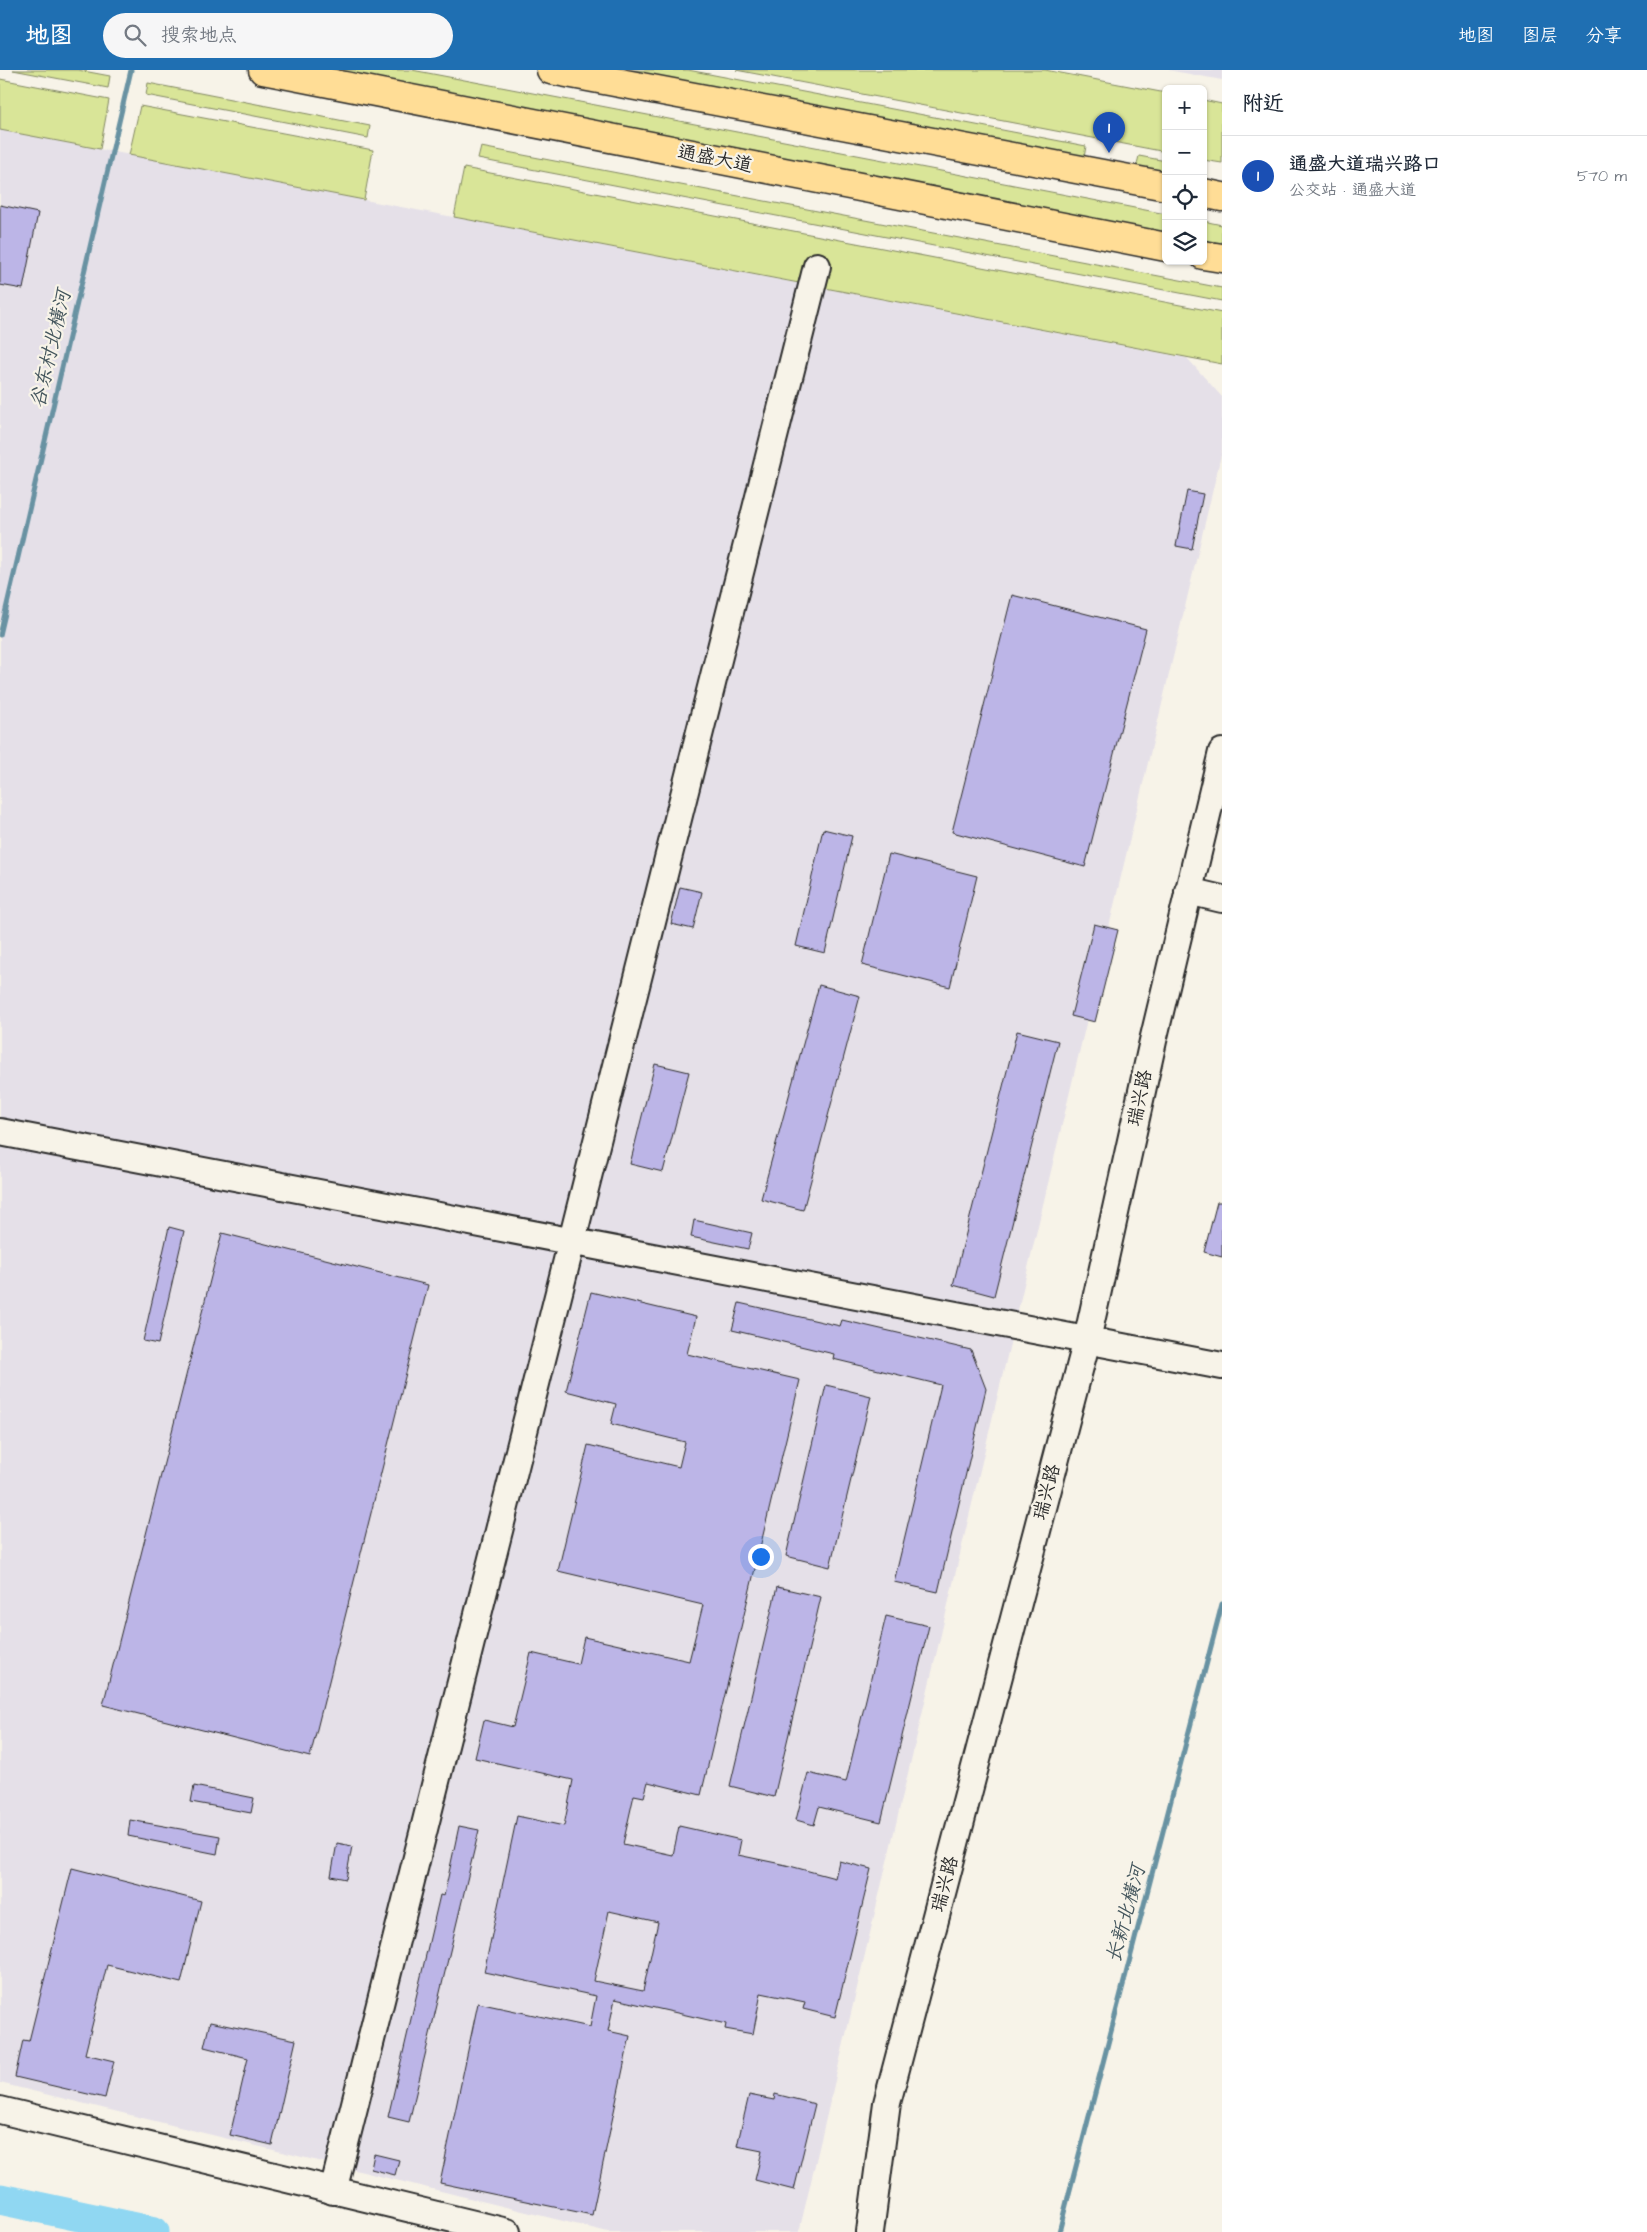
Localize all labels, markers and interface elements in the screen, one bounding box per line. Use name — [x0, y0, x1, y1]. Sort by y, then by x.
search box — [103, 13, 453, 58]
text: 地图 — [25, 19, 73, 53]
icon: search — [121, 21, 149, 49]
text: 搜索地点 — [161, 22, 237, 49]
text: 地图 — [1458, 23, 1494, 48]
text: 图层 — [1522, 23, 1558, 48]
text: 分享 — [1586, 23, 1622, 48]
map controls — [1162, 85, 1207, 265]
button: + — [1162, 85, 1207, 130]
text: 附近 — [1242, 89, 1284, 118]
pin: 1 — [1093, 112, 1125, 153]
button: − — [1162, 130, 1207, 175]
street label: 通盛大道 — [675, 138, 755, 180]
text: 通盛大道瑞兴路口 — [1289, 151, 1441, 178]
text: 1 — [1257, 165, 1259, 187]
text: 570 m — [1577, 165, 1627, 187]
button: locate — [1162, 175, 1207, 220]
text: 公交站 · 通盛大道 — [1289, 179, 1416, 201]
button: layers — [1162, 220, 1207, 265]
water label: 谷东村北横河 — [24, 284, 79, 411]
street label: 瑞兴路 — [1121, 1067, 1159, 1129]
street label: 瑞兴路 — [1027, 1461, 1067, 1523]
your location — [748, 1544, 774, 1570]
street label: 瑞兴路 — [925, 1853, 965, 1915]
water label: 长新北横河 — [1100, 1859, 1153, 1966]

